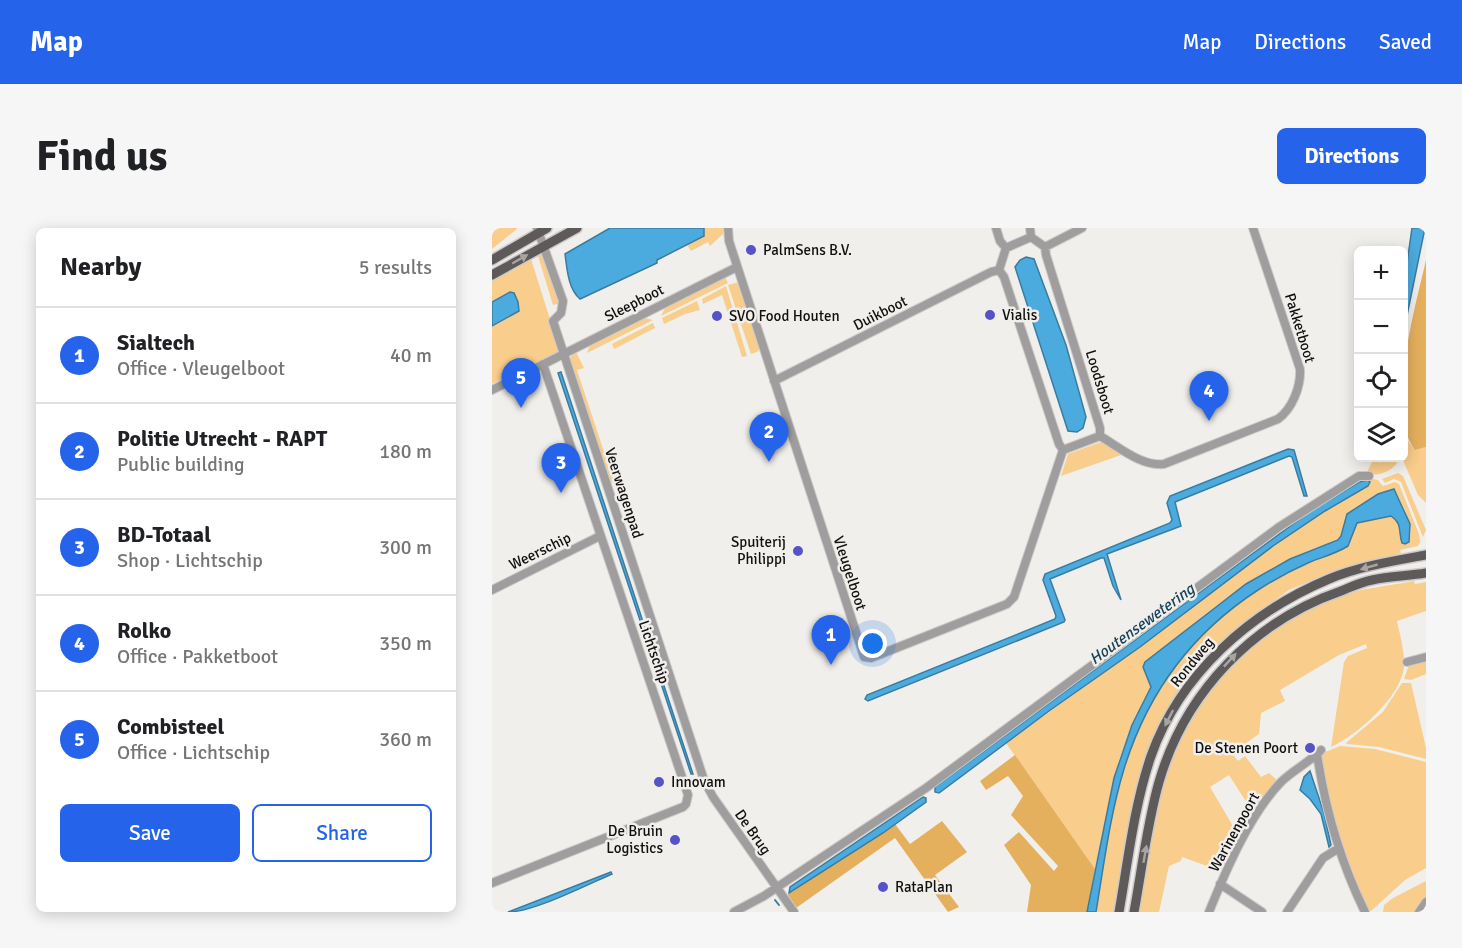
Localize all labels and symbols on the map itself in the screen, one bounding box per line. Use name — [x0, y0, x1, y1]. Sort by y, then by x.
place label: PalmSens B.V. — [763, 241, 852, 259]
marker: PalmSens B.V. — [744, 243, 758, 257]
one-way arrow — [511, 254, 528, 264]
street label: Sleepboot — [601, 280, 667, 326]
street label: Pakketboot — [1281, 291, 1319, 365]
street label: Duikboot — [850, 292, 910, 334]
place label: Vialis — [1002, 306, 1038, 324]
place label: SVO Food Houten — [729, 307, 840, 325]
marker: Vialis — [983, 308, 997, 322]
marker: SVO Food Houten — [710, 309, 724, 323]
street label: Loodsboot — [1082, 348, 1118, 416]
pin: 5 — [501, 358, 540, 408]
pin: 4 — [1190, 372, 1228, 421]
pin: 2 — [750, 412, 788, 462]
pin: 3 — [542, 444, 580, 493]
street label: Veerwagenpad — [601, 446, 647, 541]
street label: Weerschip — [506, 528, 574, 574]
place label: Spuiterij Philippi — [731, 533, 786, 568]
street label: Vleugelboot — [830, 534, 870, 612]
marker: Spuiterij Philippi — [791, 544, 805, 558]
one-way arrow — [1360, 563, 1378, 572]
water label: Houtensewetering — [1085, 578, 1200, 669]
pin: 1 — [812, 616, 850, 665]
street label: Lichtschip — [635, 618, 673, 686]
your location — [858, 629, 887, 658]
street label: Rondweg — [1166, 633, 1218, 691]
one-way arrow — [1223, 653, 1237, 668]
one-way arrow — [1165, 709, 1175, 727]
place label: De Stenen Poort — [1195, 739, 1298, 757]
marker: De Stenen Poort — [1303, 741, 1317, 755]
place label: Innovam — [671, 773, 726, 791]
marker: Innovam — [652, 775, 666, 789]
street label: Warinenpoort — [1205, 789, 1263, 875]
street label: De Brug — [731, 806, 775, 858]
place label: De Bruin Logistics — [606, 822, 663, 857]
marker: De Bruin Logistics — [668, 833, 682, 847]
one-way arrow — [1140, 845, 1149, 864]
place label: RataPlan — [895, 878, 953, 896]
marker: RataPlan — [876, 880, 890, 894]

